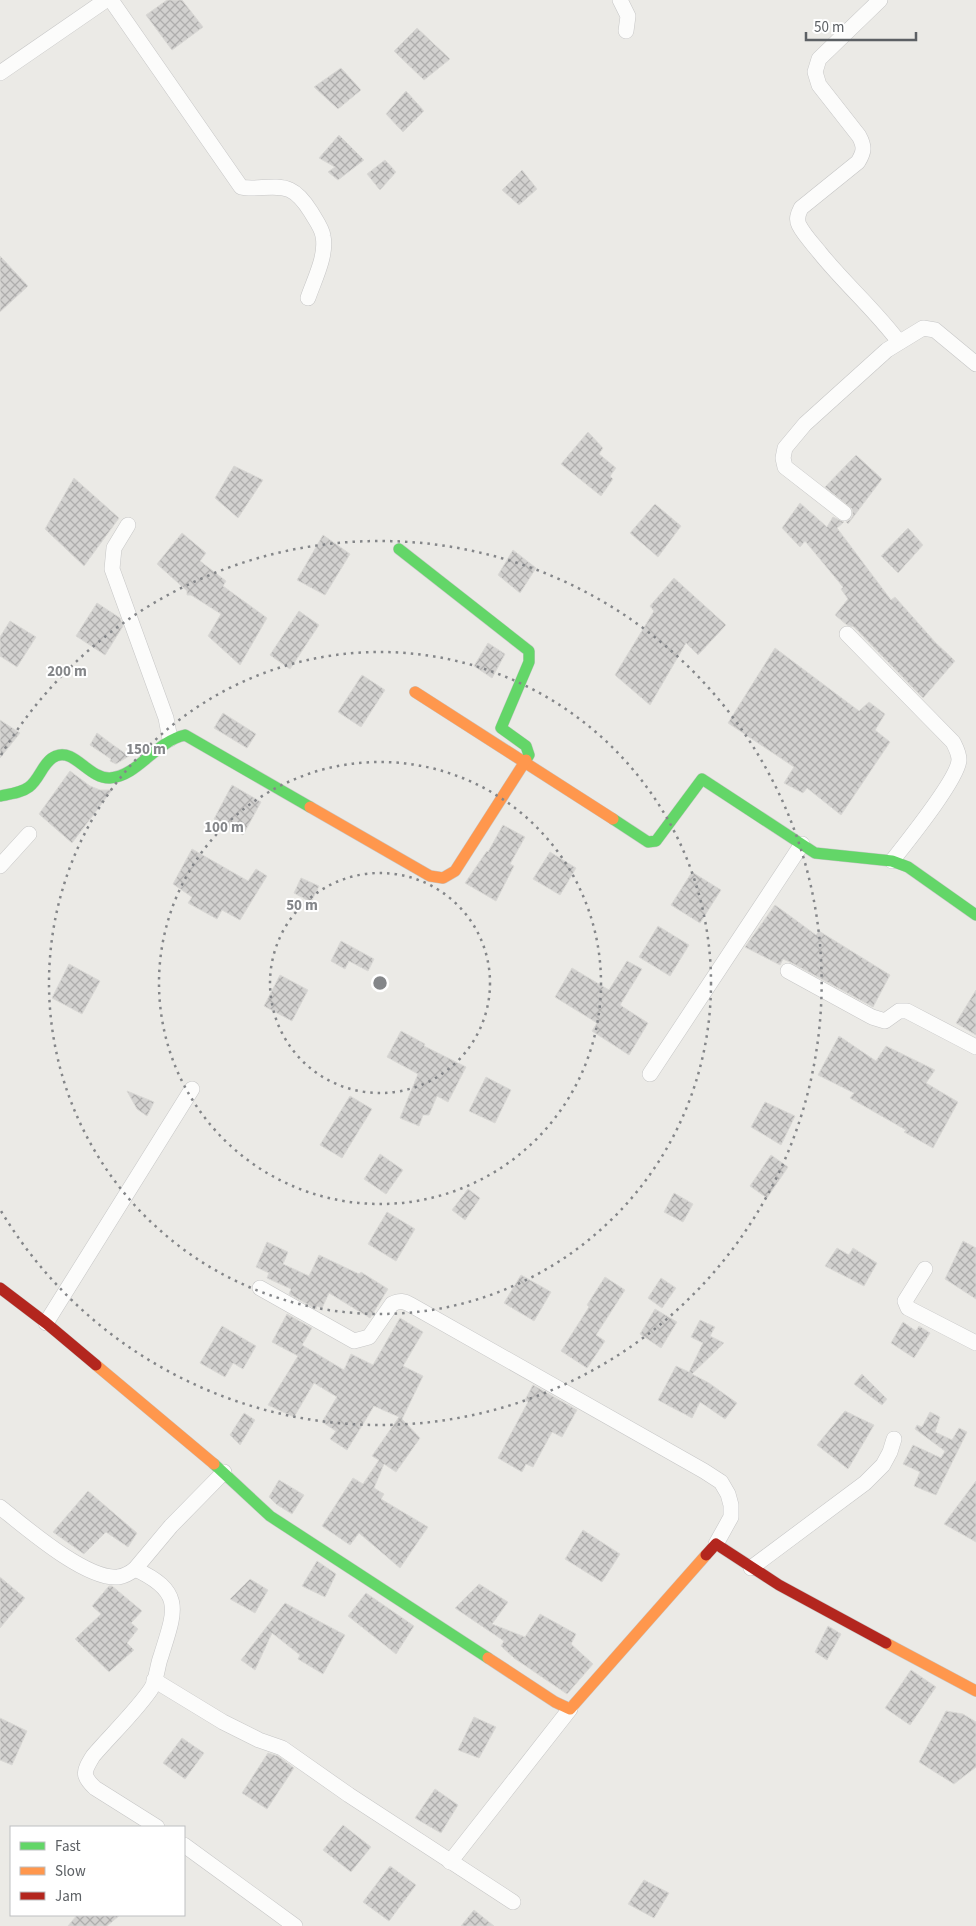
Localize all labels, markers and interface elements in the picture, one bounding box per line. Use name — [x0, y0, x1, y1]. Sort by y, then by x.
scale bar — [806, 10, 916, 42]
text: 50 m — [814, 17, 844, 38]
text: 200 m — [47, 661, 87, 682]
text: 150 m — [126, 739, 166, 760]
text: 100 m — [204, 817, 244, 838]
text: 50 m — [286, 895, 318, 916]
centre of rings — [371, 974, 389, 992]
legend — [10, 1826, 185, 1916]
text: Fast — [55, 1836, 81, 1857]
text: Slow — [55, 1861, 86, 1882]
text: Jam — [55, 1886, 82, 1907]

